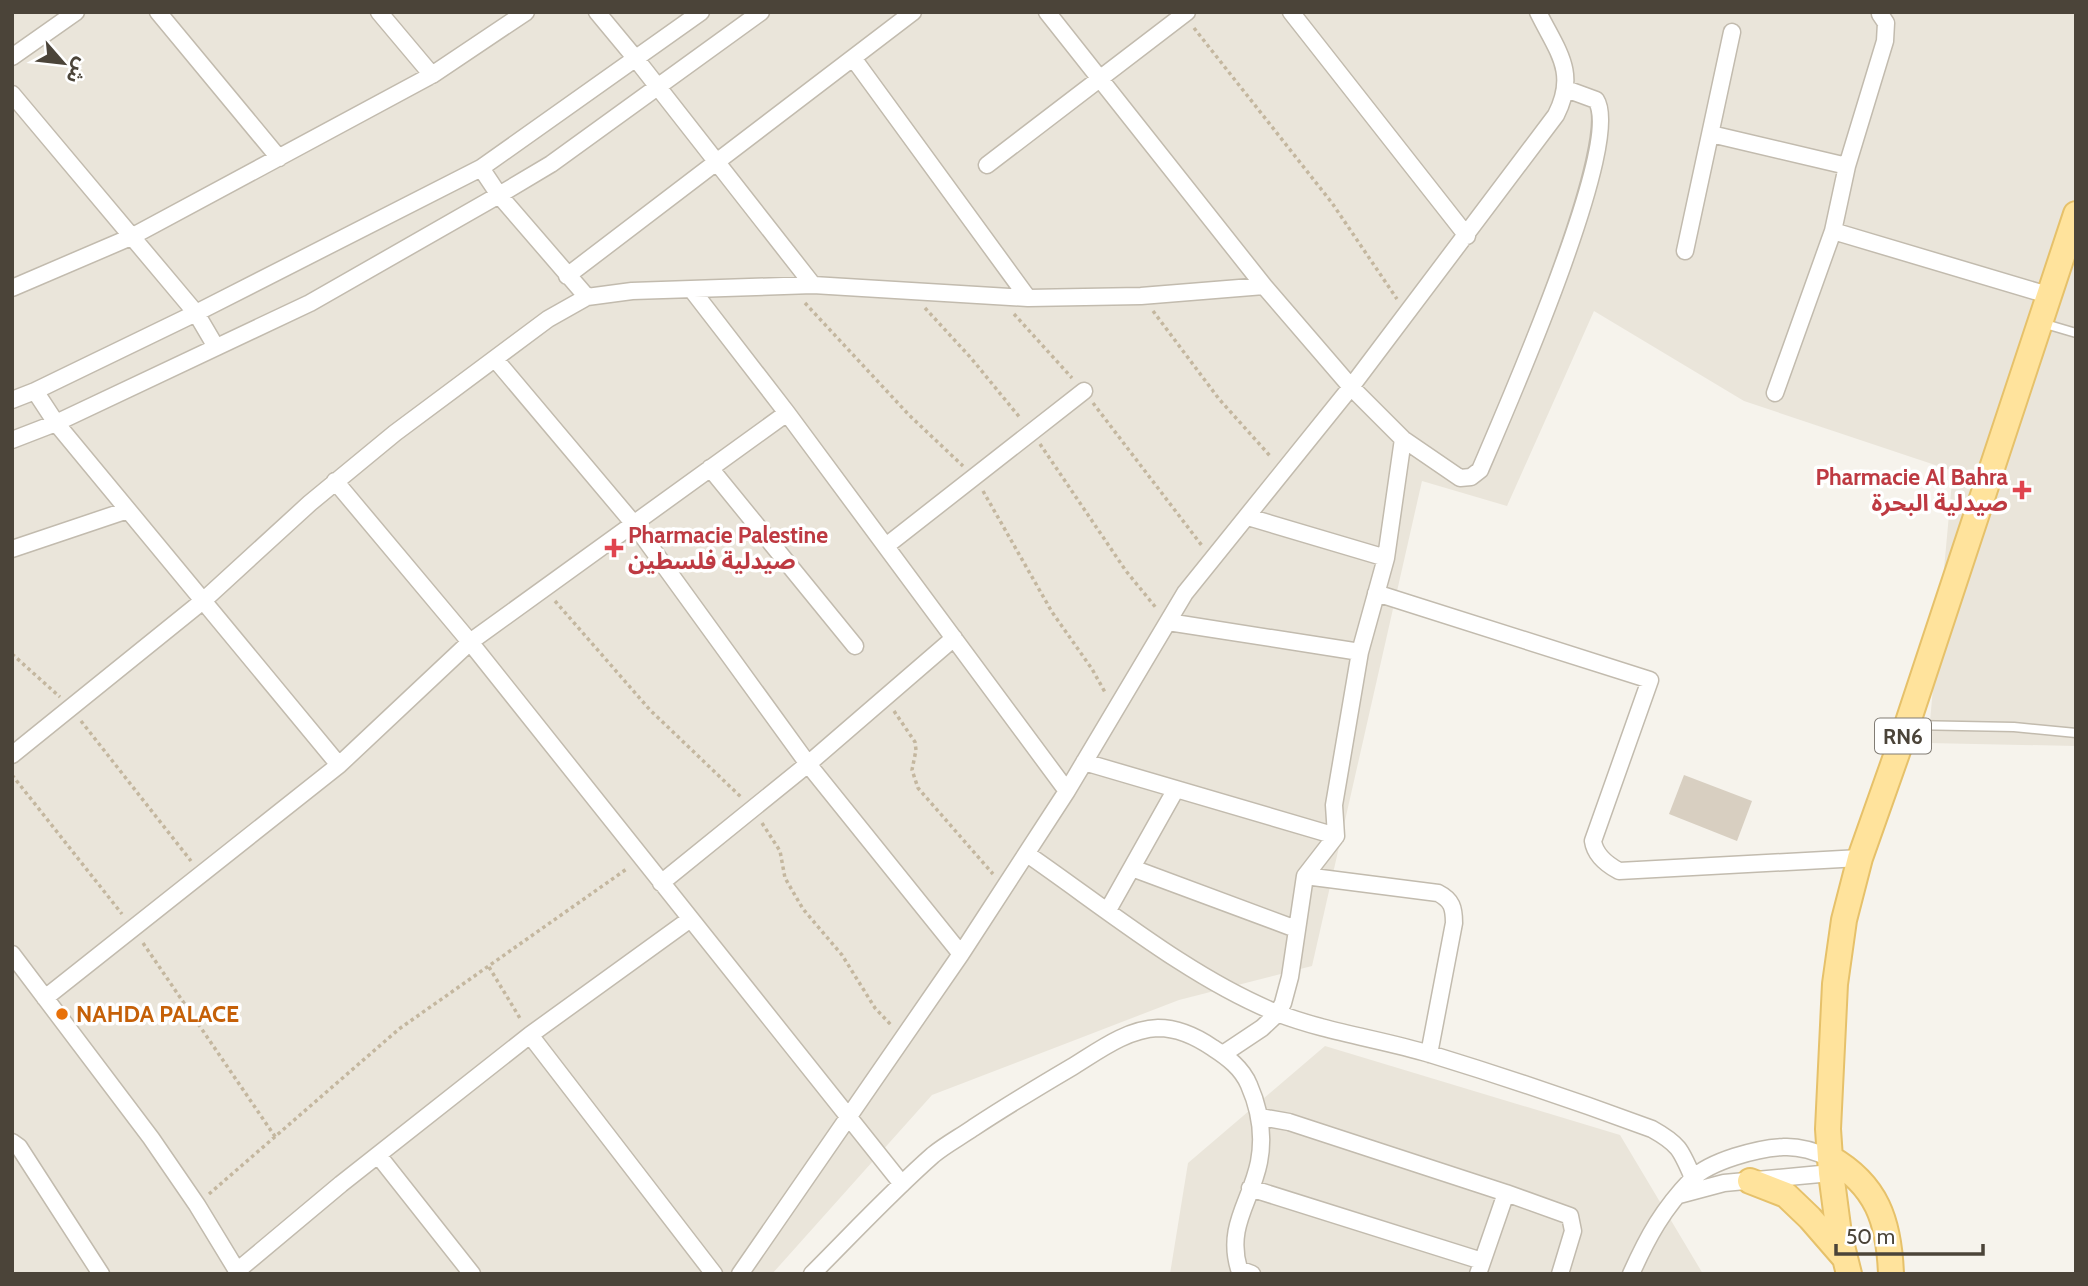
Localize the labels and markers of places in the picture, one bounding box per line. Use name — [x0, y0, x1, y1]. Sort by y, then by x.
place label: Pharmacie Al Bahra صيدلية البحرة — [1815, 463, 2009, 517]
marker: Pharmacie Al Bahra صيدلية البحرة — [2014, 482, 2030, 498]
place label: Pharmacie Palestine صيدلية فلسطين — [628, 521, 828, 575]
marker: Pharmacie Palestine صيدلية فلسطين — [606, 540, 622, 556]
place label: NAHDA PALACE — [76, 1000, 239, 1028]
marker: NAHDA PALACE — [54, 1006, 70, 1022]

